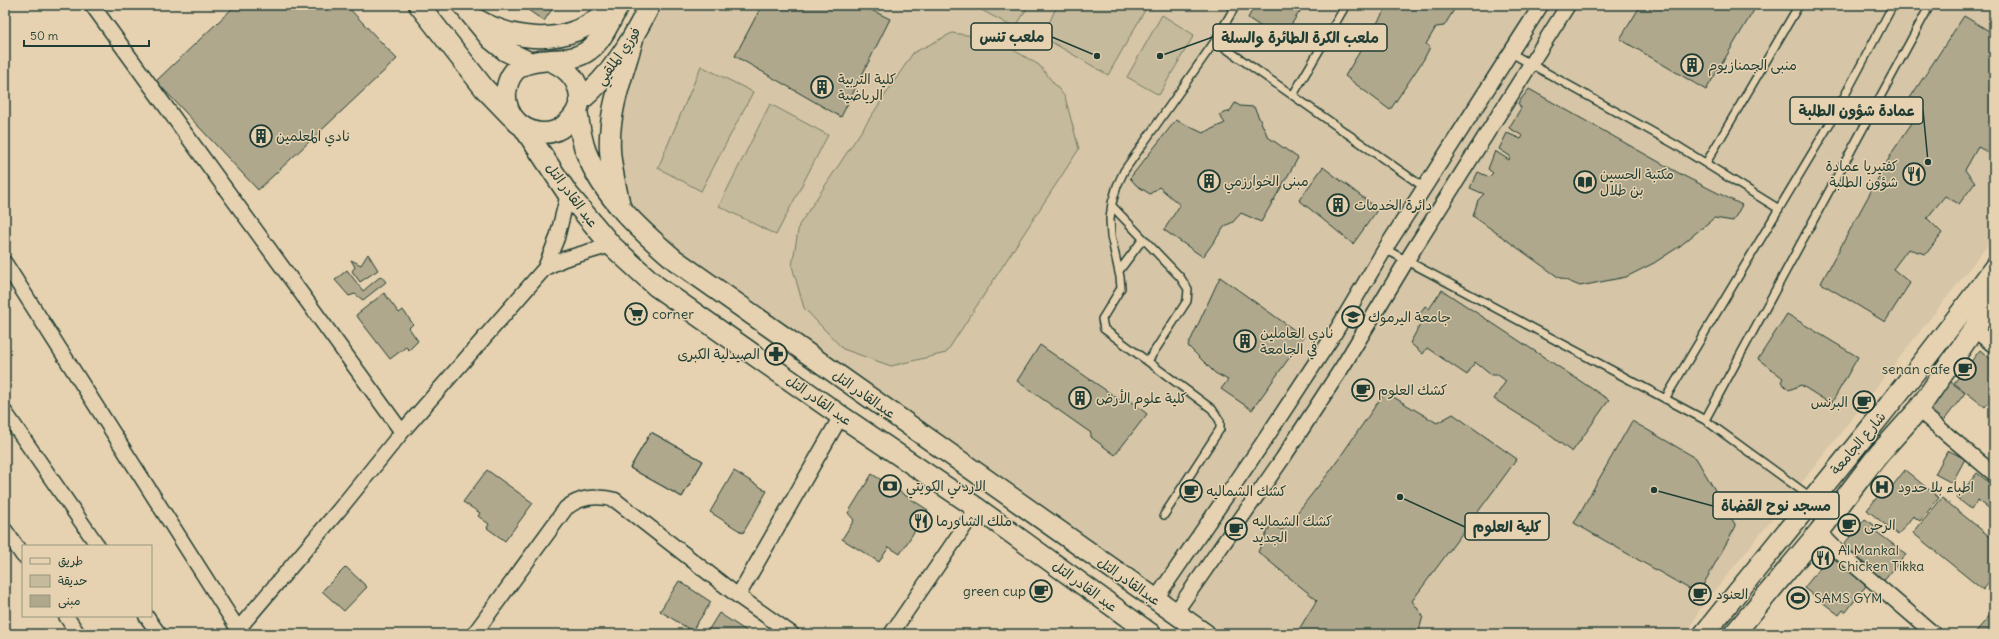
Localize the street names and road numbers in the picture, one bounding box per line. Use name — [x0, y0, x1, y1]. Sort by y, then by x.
street label: فوزي الملقيي — [591, 23, 648, 91]
street label: عبد القادر التل — [542, 159, 602, 231]
street label: عبدالقادر التل — [829, 366, 899, 422]
street label: عبد القادر التل — [783, 371, 855, 429]
street label: شارع الجامعة — [1826, 408, 1890, 479]
street label: عبدالقادر التل — [1094, 553, 1164, 609]
street label: عبد القادر التل — [1049, 556, 1121, 616]

